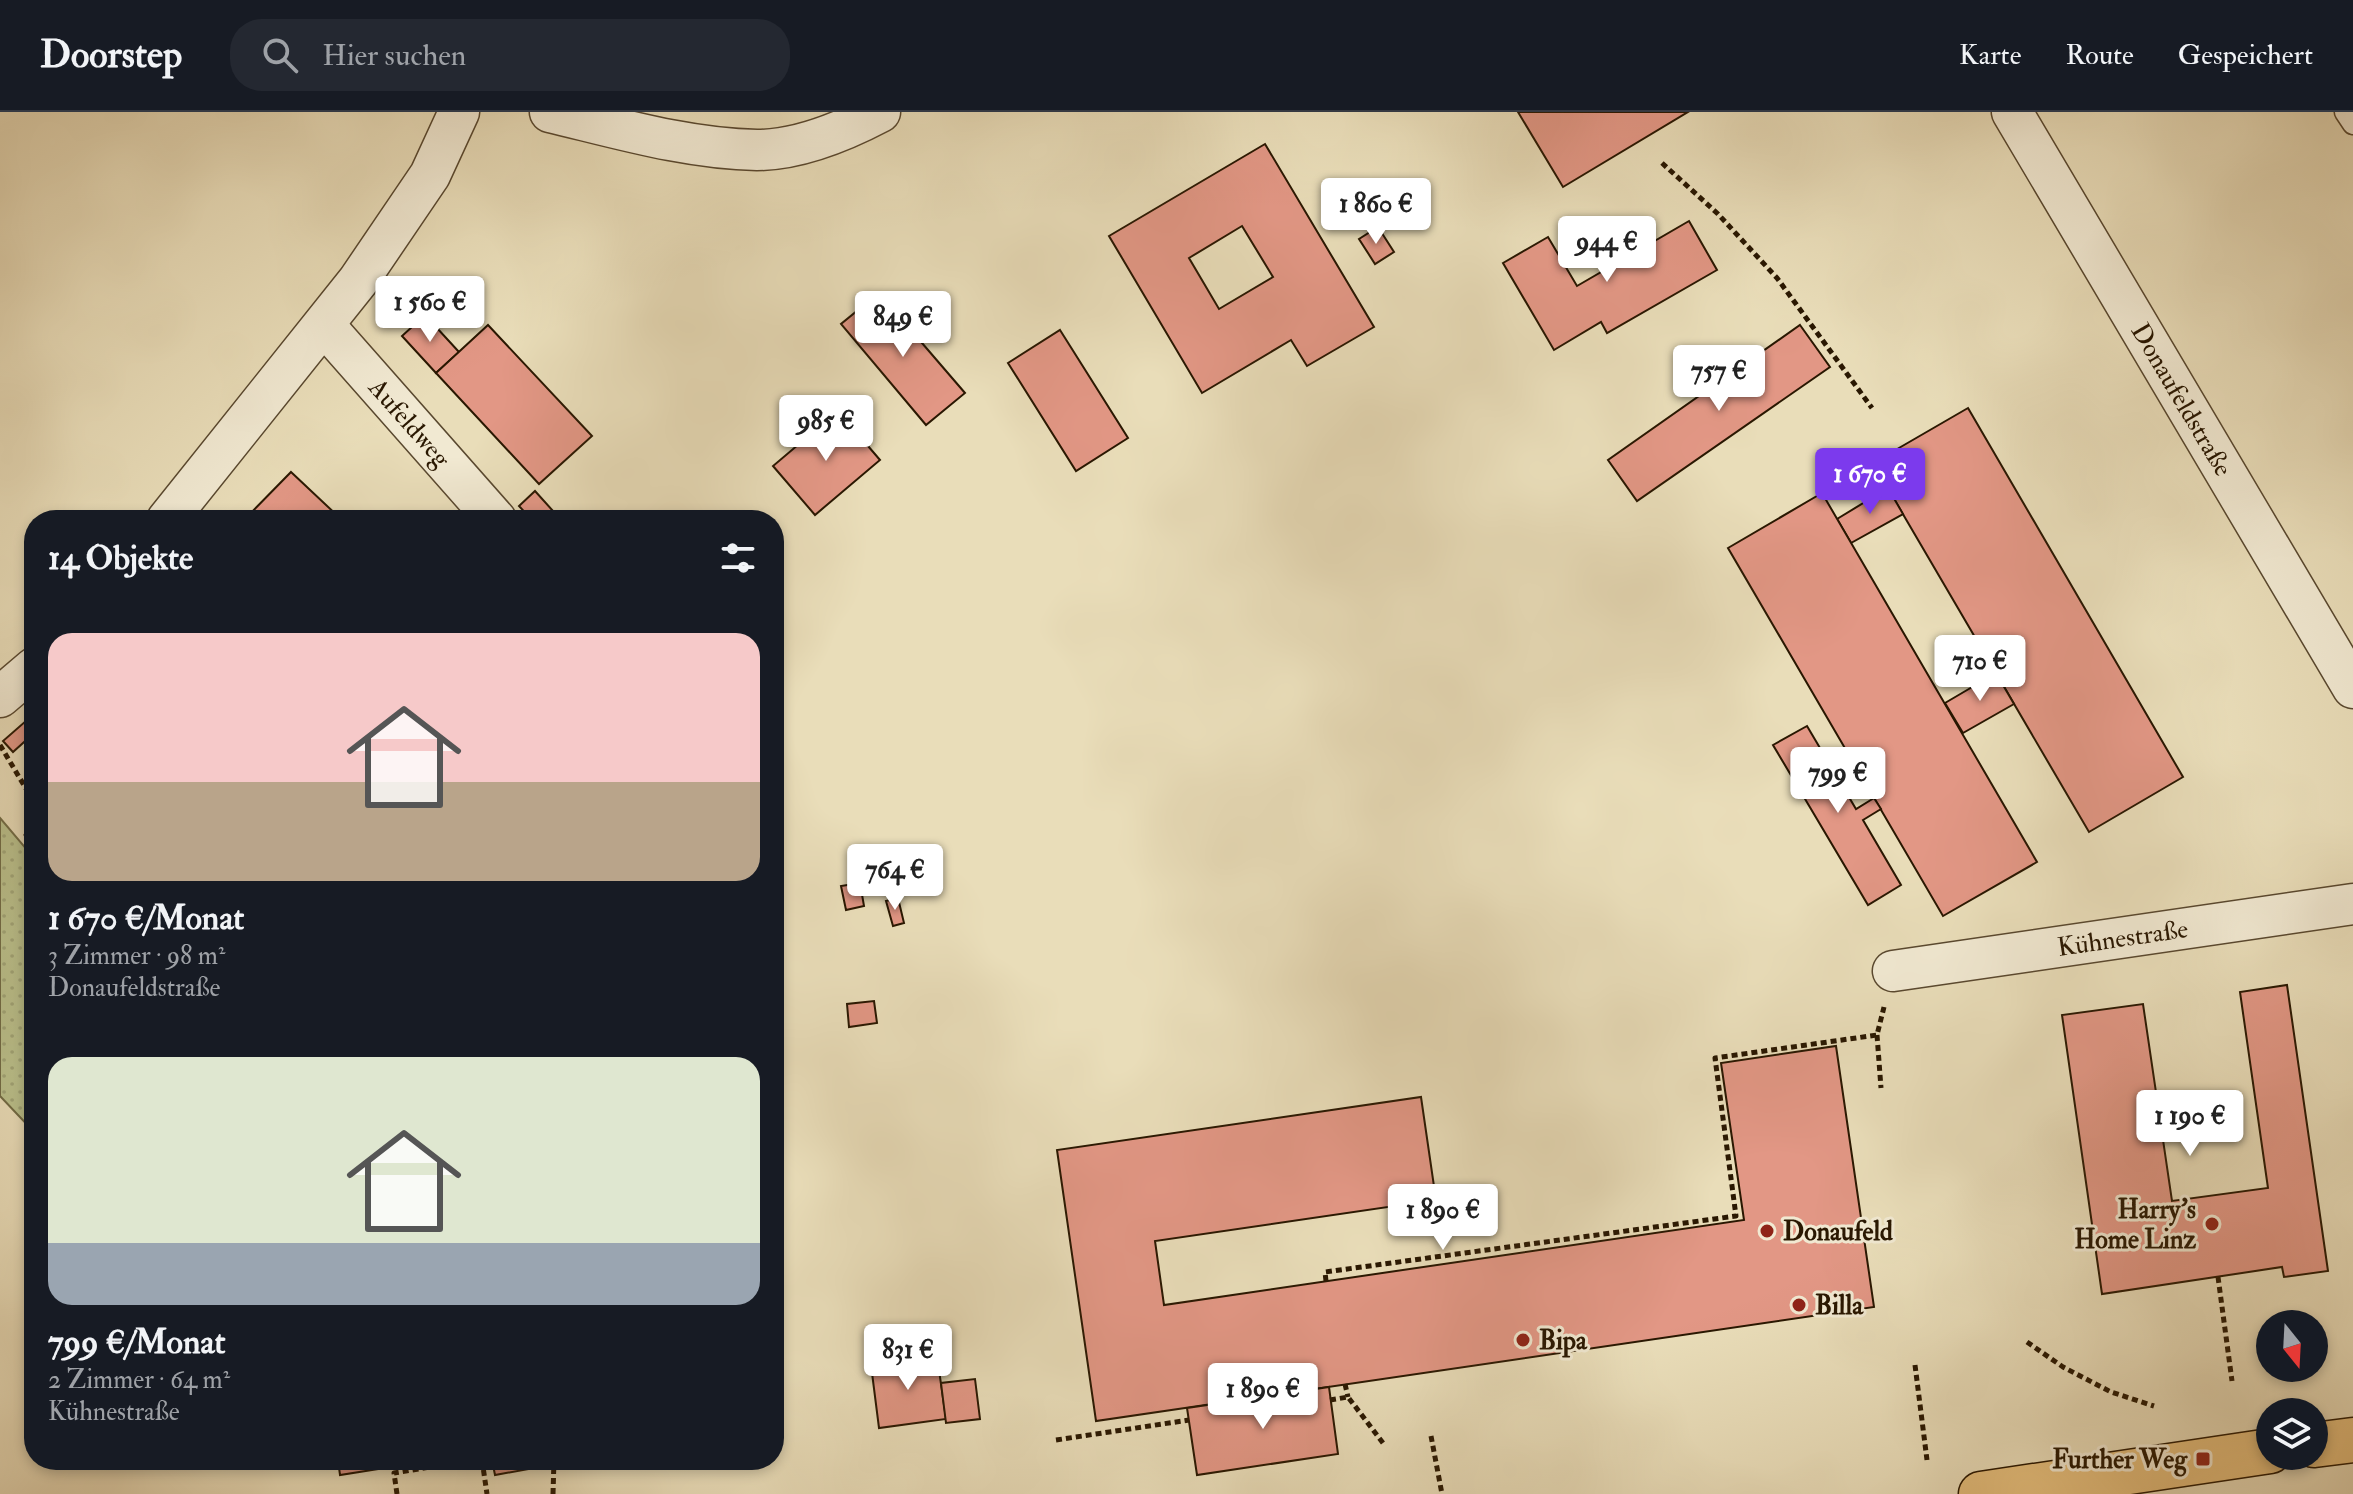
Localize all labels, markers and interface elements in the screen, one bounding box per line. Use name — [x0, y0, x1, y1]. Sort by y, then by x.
search box — [230, 19, 790, 91]
text: Doorstep — [40, 31, 182, 79]
icon: search — [258, 33, 302, 77]
text: Hier suchen — [322, 37, 466, 74]
text: Karte — [1959, 38, 2021, 73]
text: Route — [2065, 38, 2134, 73]
text: Gespeichert — [2178, 38, 2313, 73]
pin: 1 860 € — [1302, 178, 1450, 246]
text: 1 860 € — [1339, 188, 1413, 220]
pin: 944 € — [1551, 216, 1663, 284]
text: 944 € — [1576, 226, 1638, 258]
pin: 1 560 € — [356, 276, 504, 344]
text: 1 560 € — [393, 286, 467, 318]
pin: 849 € — [847, 291, 959, 359]
text: 849 € — [873, 301, 933, 333]
street label: Donaufeldstraße — [2124, 318, 2239, 482]
pin: 757 € — [1663, 345, 1775, 413]
text: 757 € — [1691, 355, 1747, 387]
street label: Aufeldweg — [361, 371, 458, 475]
pin: 985 € — [770, 395, 882, 463]
text: 985 € — [797, 405, 855, 437]
pin: 1 670 € — [1796, 448, 1944, 516]
text: 1 670 € — [1833, 458, 1907, 490]
icon: filters — [716, 536, 760, 580]
text: 14 Objekte — [48, 537, 193, 580]
pin: 710 € — [1924, 635, 2036, 703]
text: 710 € — [1952, 645, 2008, 677]
icon: home — [332, 685, 476, 829]
pin: 799 € — [1782, 747, 1894, 815]
text: 799 € — [1808, 757, 1868, 789]
pin: 764 € — [839, 844, 951, 912]
text: 764 € — [865, 854, 925, 886]
text: 1 670 €/Monat — [48, 897, 244, 940]
street label: Kühnestraße — [2055, 913, 2190, 964]
text: 3 Zimmer · 98 m² — [48, 940, 225, 972]
text: Donaufeldstraße — [48, 972, 220, 1004]
pin: 1 190 € — [2116, 1090, 2264, 1158]
text: 1 190 € — [2154, 1100, 2226, 1132]
icon: home — [332, 1109, 476, 1253]
pin: 1 890 € — [1369, 1184, 1517, 1252]
text: 1 890 € — [1406, 1194, 1480, 1226]
place label: Harry's Home Linz — [2074, 1194, 2196, 1256]
marker: Harry's Home Linz — [2203, 1215, 2221, 1233]
place label: Donaufeld — [1783, 1216, 1893, 1248]
marker: Donaufeld — [1758, 1222, 1776, 1240]
place label: Billa — [1815, 1290, 1864, 1322]
marker: Billa — [1790, 1296, 1808, 1314]
north arrow — [2256, 1310, 2328, 1382]
map controls — [2256, 1310, 2328, 1470]
text: 799 €/Monat — [48, 1321, 225, 1364]
pin: 831 € — [852, 1324, 964, 1392]
place label: Bipa — [1539, 1325, 1588, 1358]
marker: Bipa — [1514, 1331, 1532, 1349]
text: 831 € — [882, 1334, 934, 1366]
pin: 1 890 € — [1189, 1363, 1337, 1431]
text: 2 Zimmer · 64 m² — [48, 1364, 230, 1396]
text: 1 890 € — [1226, 1373, 1300, 1405]
text: Kühnestraße — [48, 1396, 180, 1428]
button: layers — [2256, 1398, 2328, 1470]
place label: Further Weg — [2052, 1444, 2188, 1477]
marker: Further Weg — [2194, 1450, 2212, 1468]

